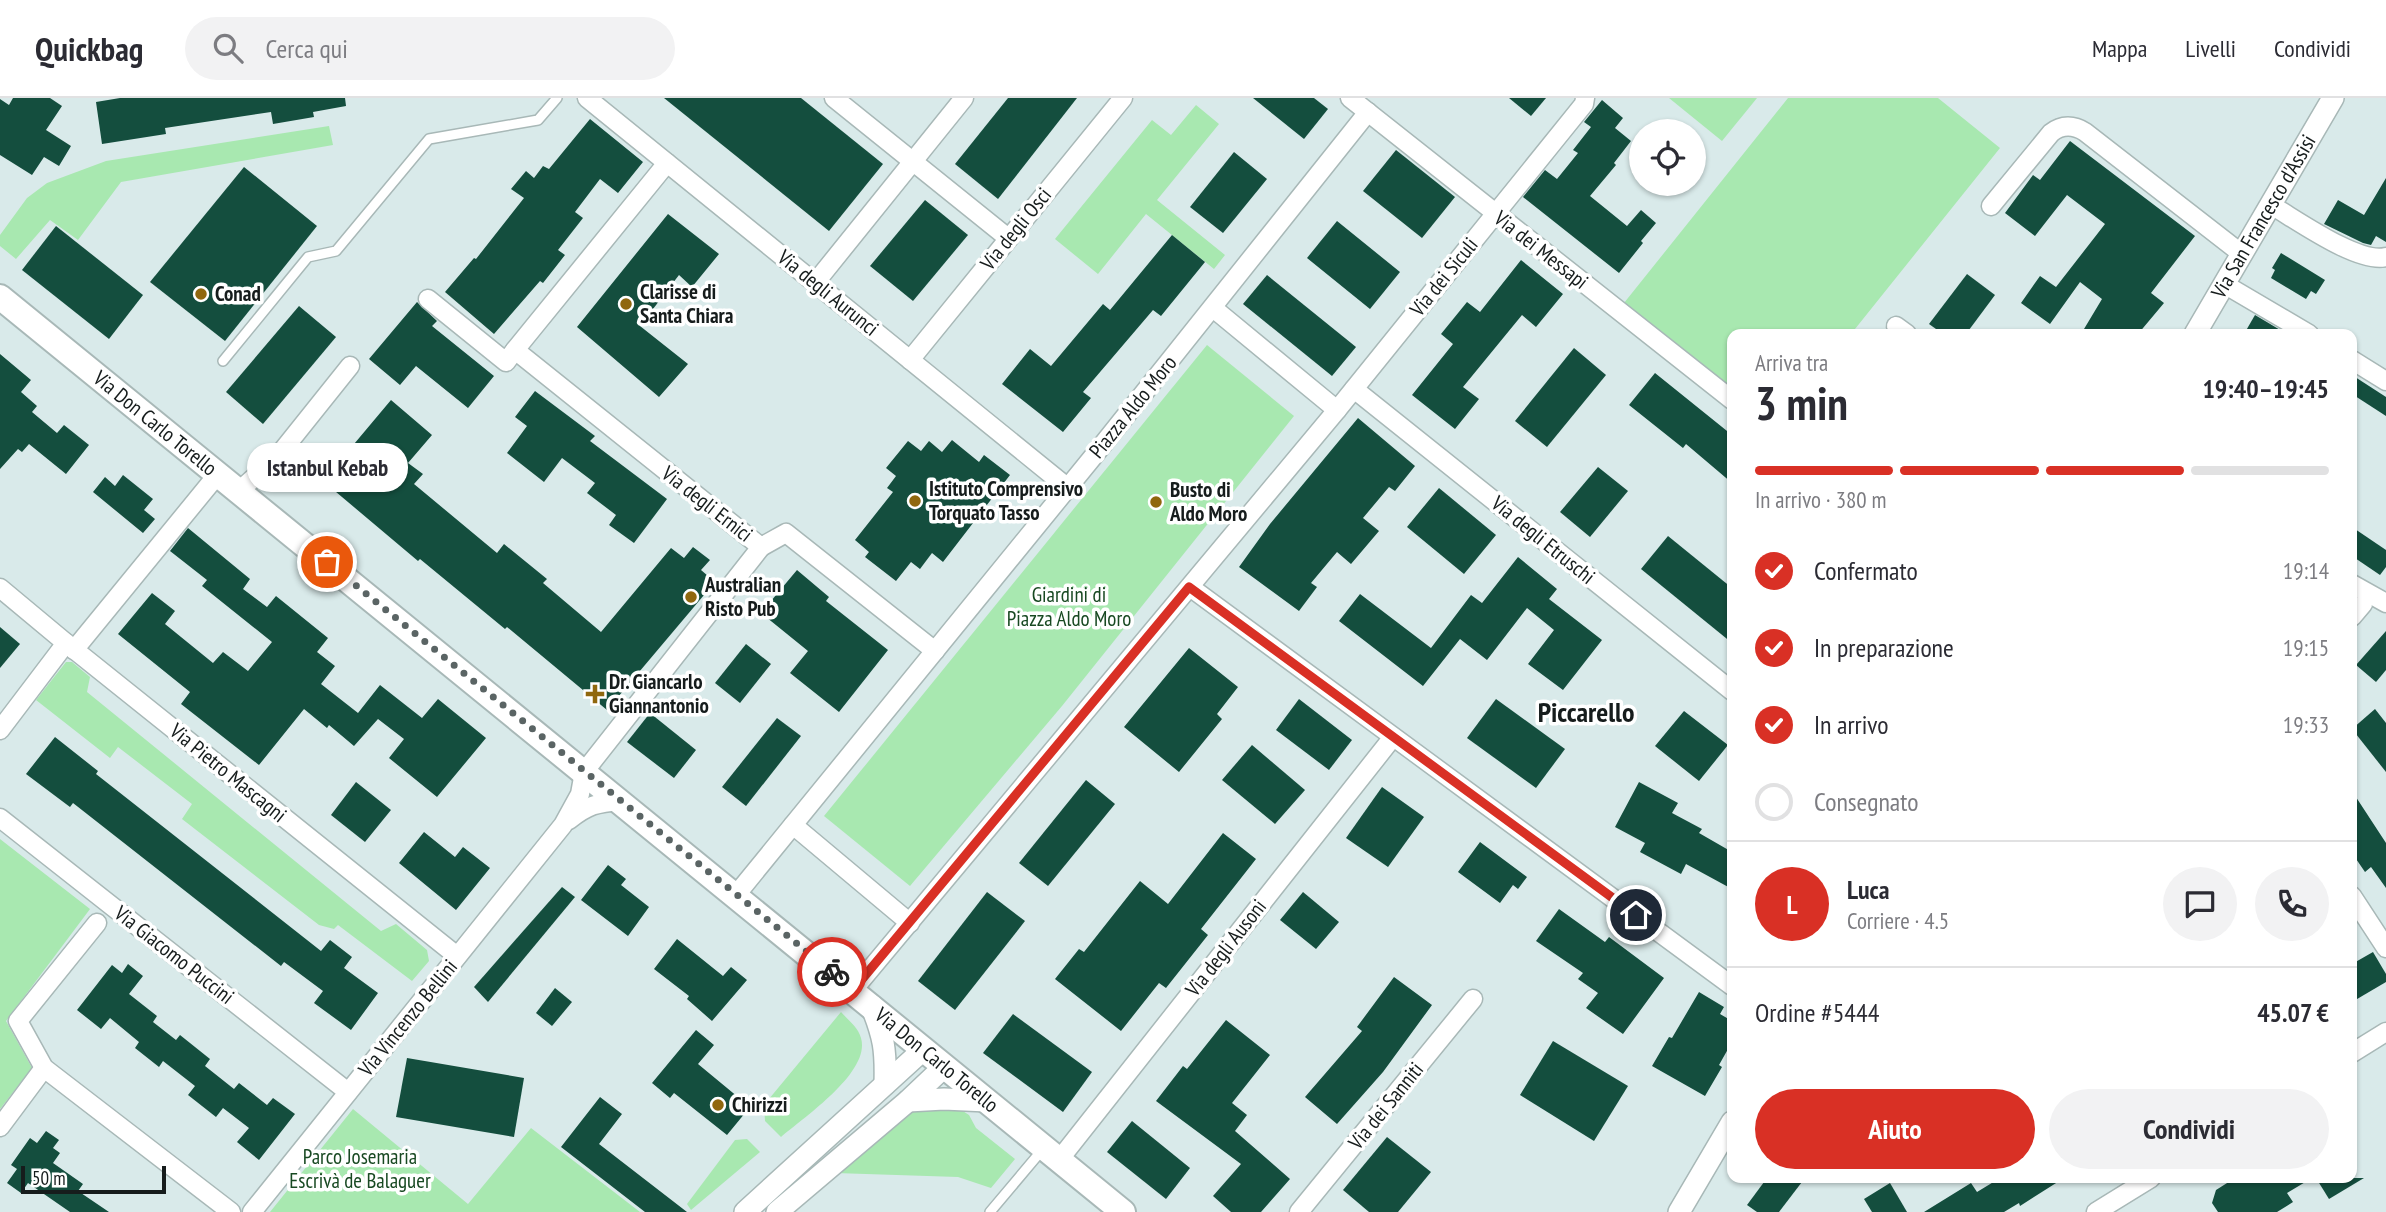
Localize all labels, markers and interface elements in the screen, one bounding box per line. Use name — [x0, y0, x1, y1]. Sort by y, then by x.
search box — [185, 17, 675, 80]
text: Quickbag — [35, 27, 143, 70]
icon: search — [209, 29, 247, 67]
text: Cerca qui — [265, 32, 348, 65]
text: Mappa — [2092, 33, 2147, 64]
text: Livelli — [2185, 33, 2236, 64]
text: Condividi — [2274, 33, 2351, 64]
map controls — [1629, 119, 1706, 196]
button: locate — [1629, 119, 1706, 196]
street label: Via San Francesco d'Assisi — [2204, 130, 2322, 304]
street label: Via degli Osci — [974, 182, 1057, 276]
street label: Via dei Messapi — [1488, 204, 1594, 295]
street label: Via dei Siculi — [1403, 232, 1484, 322]
street label: Via degli Aurunci — [772, 243, 884, 342]
place label: Clarisse di Santa Chiara — [640, 278, 734, 329]
place label: Conad — [215, 280, 261, 307]
marker: Conad — [193, 286, 209, 302]
marker: Clarisse di Santa Chiara — [618, 296, 634, 312]
text: Arriva tra — [1755, 348, 1828, 377]
street label: Piazza Aldo Moro — [1083, 350, 1182, 464]
street label: Via Don Carlo Torello — [87, 364, 223, 481]
text: 19:40–19:45 — [2202, 372, 2329, 405]
text: 3 min — [1755, 373, 1848, 433]
callout: Istanbul Kebab — [246, 443, 408, 492]
text: Istanbul Kebab — [267, 453, 388, 482]
street label: Via degli Ernici — [656, 459, 758, 548]
place label: Istituto Comprensivo Torquato Tasso — [929, 475, 1083, 526]
place label: Busto di Aldo Moro — [1169, 476, 1247, 527]
text: In arrivo · 380 m — [1755, 485, 1887, 514]
street label: Via degli Etruschi — [1485, 489, 1601, 590]
marker: Istituto Comprensivo Torquato Tasso — [907, 493, 923, 509]
marker: Busto di Aldo Moro — [1148, 494, 1164, 510]
pin — [297, 532, 357, 592]
icon: bag — [308, 543, 346, 581]
icon: check — [1755, 552, 1793, 590]
text: Confermato — [1814, 554, 1918, 587]
text: 19:14 — [2283, 556, 2329, 585]
place label: Australian Risto Pub — [704, 571, 781, 622]
park label: Giardini di Piazza Aldo Moro — [1007, 581, 1131, 632]
marker: Australian Risto Pub — [683, 589, 699, 605]
icon: check — [1755, 629, 1793, 667]
text: In preparazione — [1814, 631, 1954, 664]
text: 19:15 — [2283, 633, 2329, 662]
place label: Dr. Giancarlo Giannantonio — [609, 668, 709, 719]
marker: Dr. Giancarlo Giannantonio — [587, 686, 603, 702]
district label: Piccarello — [1538, 693, 1634, 730]
icon: check — [1755, 706, 1793, 744]
text: In arrivo — [1814, 708, 1889, 741]
text: 19:33 — [2283, 710, 2329, 739]
street label: Via Pietro Mascagni — [164, 717, 292, 828]
text: Consegnato — [1814, 785, 1918, 818]
button: chat — [2163, 867, 2237, 941]
button: phone — [2255, 867, 2329, 941]
text: Luca — [1847, 873, 1889, 906]
pin — [1606, 885, 1666, 945]
text: L — [1786, 888, 1798, 921]
street label: Via degli Ausoni — [1179, 894, 1272, 1003]
icon: home — [1617, 896, 1655, 934]
street label: Via Giacomo Puccini — [108, 899, 240, 1010]
text: Corriere · 4.5 — [1847, 906, 1949, 935]
courier — [797, 937, 867, 1007]
icon: bike — [813, 953, 851, 991]
street label: Via Vincenzo Bellini — [352, 954, 463, 1082]
text: Ordine #5444 — [1755, 996, 1879, 1029]
text: 45.07 € — [2257, 996, 2329, 1029]
street label: Via Don Carlo Torello — [869, 1001, 1004, 1118]
street label: Via dei Sanniti — [1342, 1057, 1429, 1156]
button: Aiuto — [1755, 1089, 2035, 1169]
button: Condividi — [2049, 1089, 2329, 1169]
place label: Chirizzi — [732, 1091, 787, 1118]
marker: Chirizzi — [710, 1097, 726, 1113]
park label: Parco Josemaria Escrivà de Balaguer — [289, 1143, 431, 1194]
scale bar — [21, 1163, 166, 1195]
text: 50 m — [32, 1166, 66, 1190]

